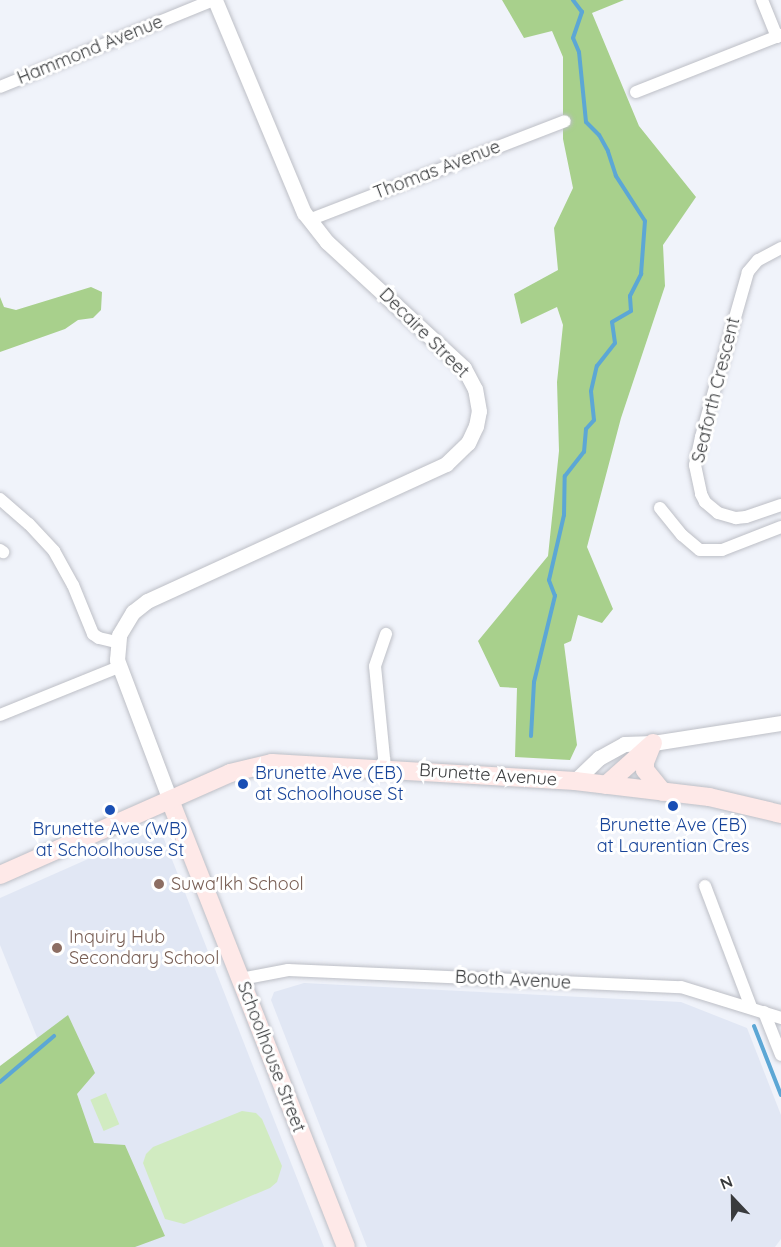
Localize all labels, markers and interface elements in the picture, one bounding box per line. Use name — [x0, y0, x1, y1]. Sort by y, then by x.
street label: Hammond Avenue — [14, 11, 166, 89]
street label: Thomas Avenue — [370, 136, 504, 204]
street label: Decaire Street — [375, 284, 473, 382]
street label: Seaforth Crescent — [687, 315, 745, 465]
street label: Brunette Avenue — [418, 759, 558, 791]
place label: Brunette Ave (EB) at Schoolhouse St — [255, 763, 404, 806]
marker: Brunette Ave (EB) at Schoolhouse St — [236, 777, 250, 791]
marker: Brunette Ave (EB) at Laurentian Cres — [666, 799, 680, 813]
marker: Brunette Ave (WB) at Schoolhouse St — [103, 803, 117, 817]
place label: Brunette Ave (EB) at Laurentian Cres — [597, 815, 749, 858]
place label: Brunette Ave (WB) at Schoolhouse St — [33, 819, 187, 862]
place label: Suwa'lkh School — [171, 873, 304, 895]
marker: Suwa'lkh School — [152, 877, 166, 891]
place label: Inquiry Hub Secondary School — [69, 927, 219, 970]
marker: Inquiry Hub Secondary School — [50, 941, 64, 955]
street label: Booth Avenue — [454, 966, 572, 994]
street label: Schoolhouse Street — [232, 979, 310, 1135]
north arrow — [703, 1169, 763, 1229]
text: N — [717, 1171, 735, 1194]

